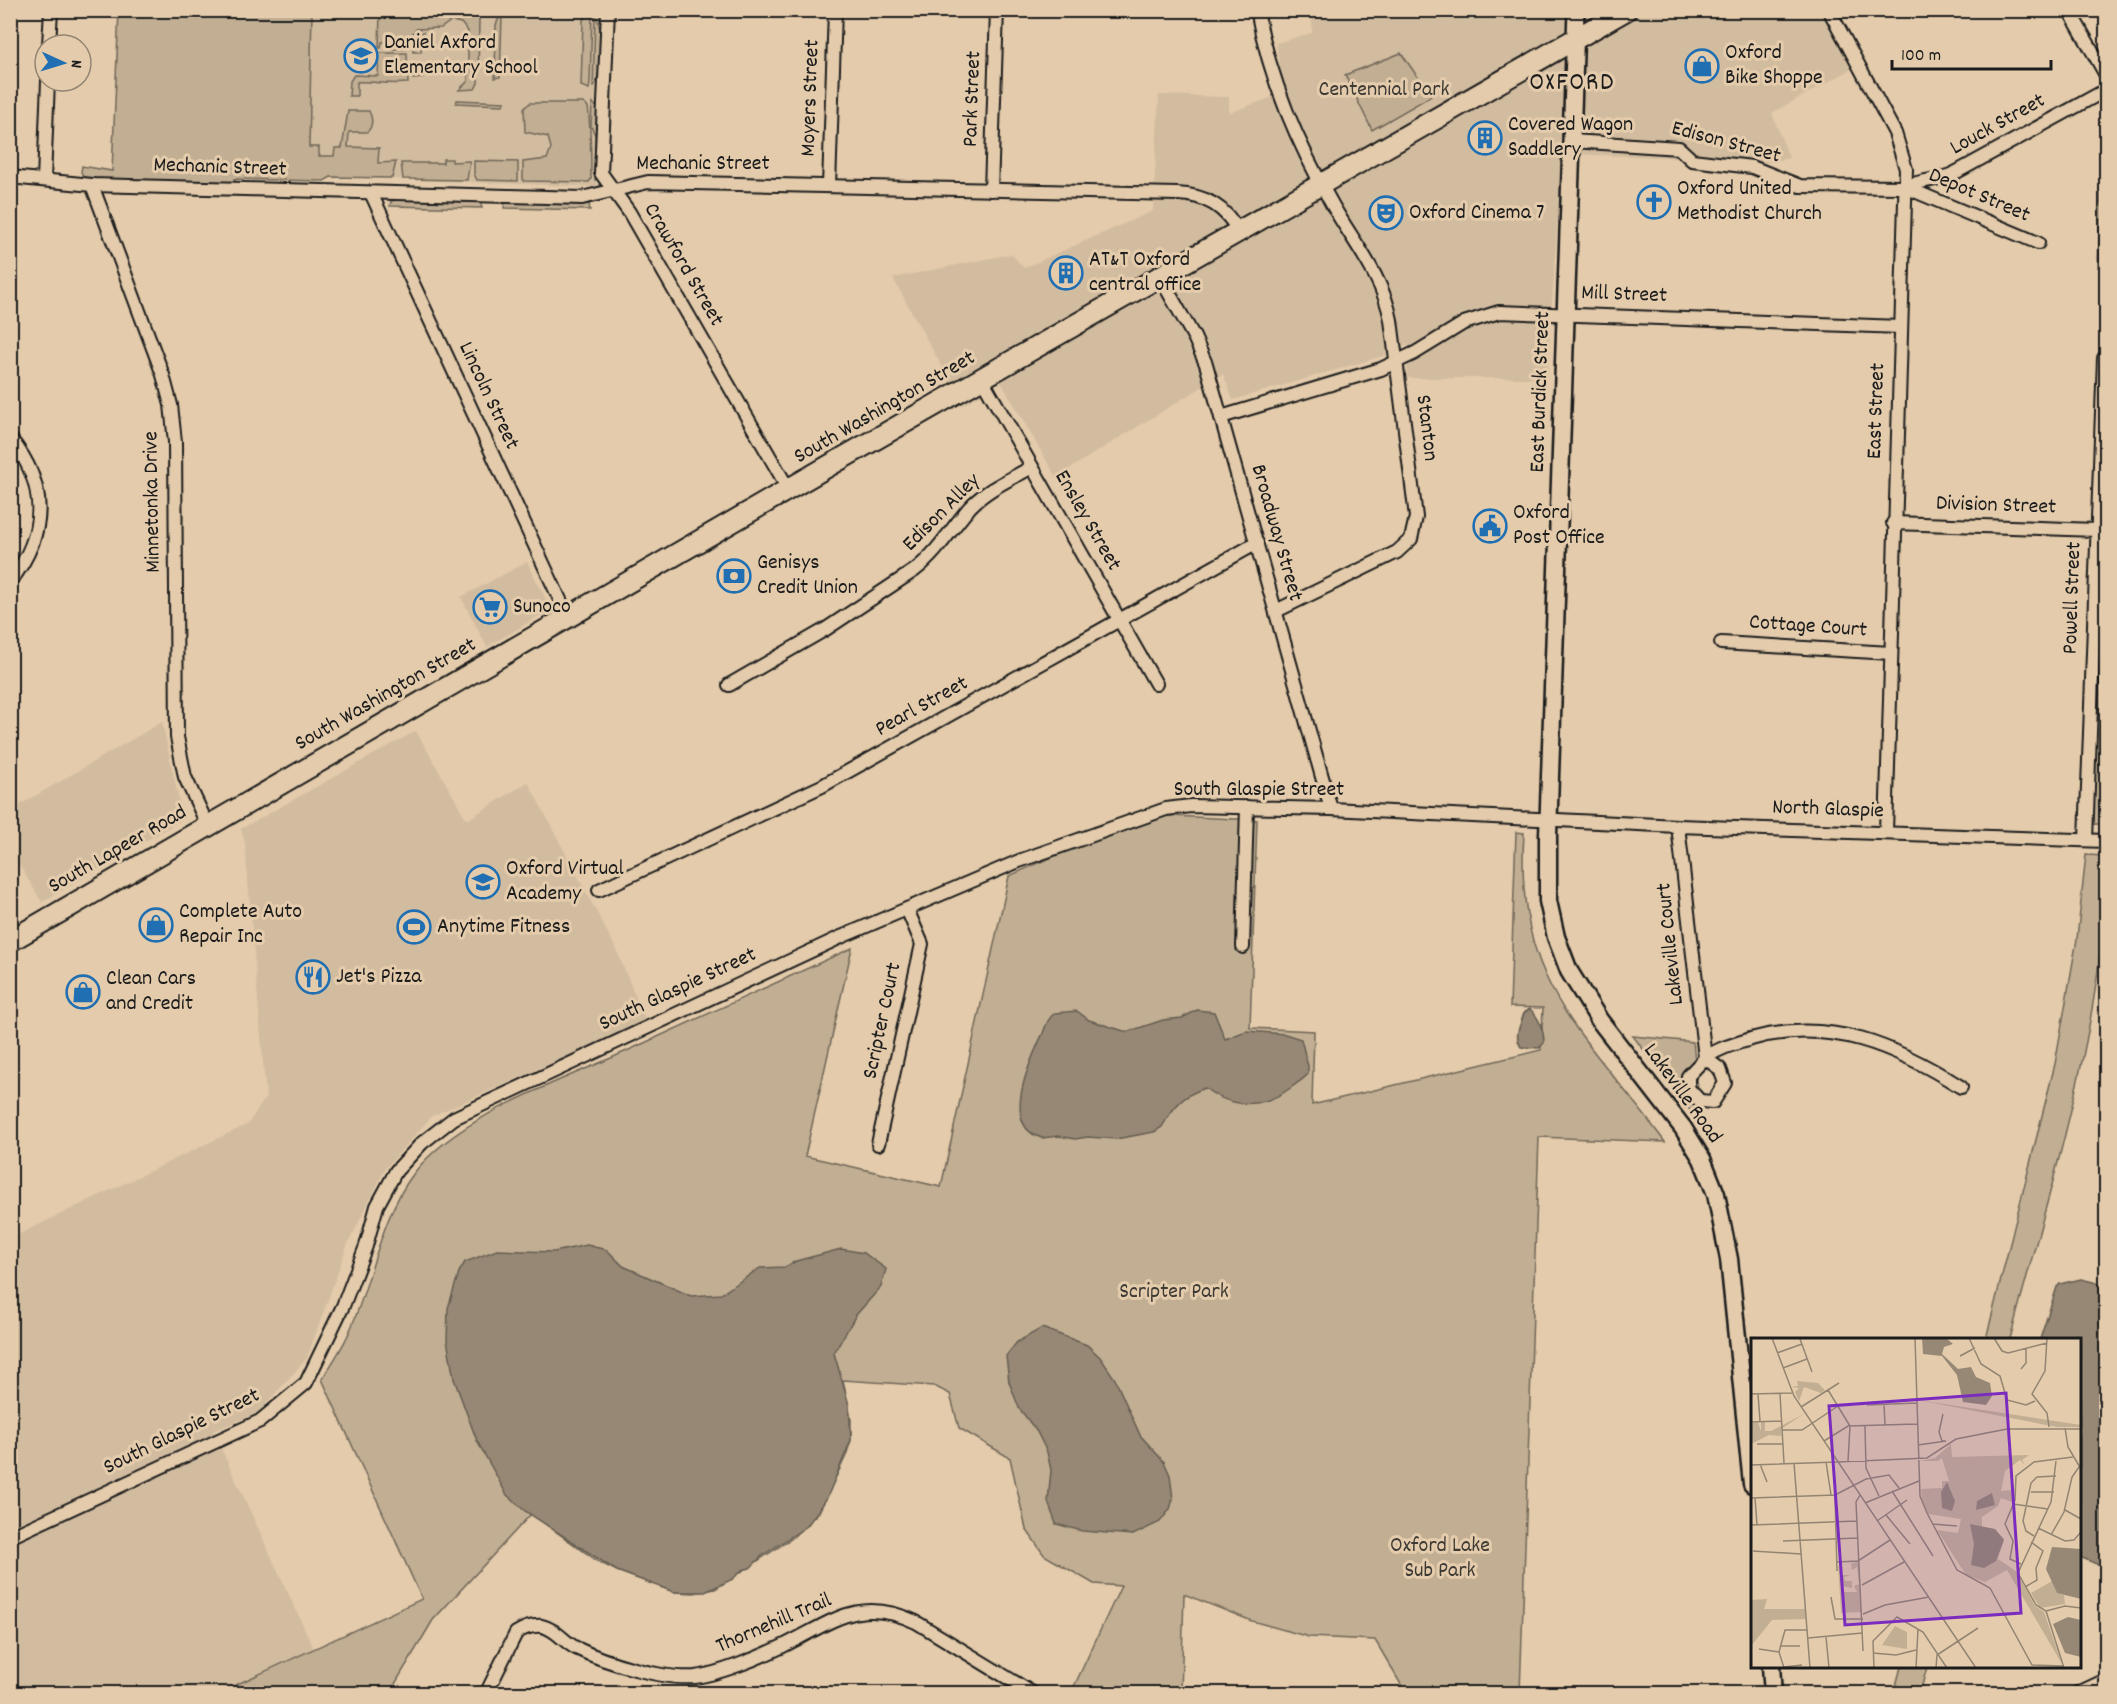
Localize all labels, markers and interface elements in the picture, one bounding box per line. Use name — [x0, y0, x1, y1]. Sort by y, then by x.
place label: Daniel Axford Elementary School — [384, 28, 538, 84]
north arrow — [33, 33, 93, 93]
scale bar — [1892, 33, 2051, 71]
school or university icon: Daniel Axford Elementary School — [343, 38, 379, 74]
place label: Oxford Bike Shoppe — [1725, 38, 1823, 94]
street label: Moyers Street — [793, 39, 829, 157]
text: 100 m — [1901, 44, 1941, 69]
shop icon: Oxford Bike Shoppe — [1684, 48, 1720, 84]
street label: Park Street — [956, 50, 990, 148]
text: N — [64, 59, 87, 69]
district label: OXFORD — [1529, 65, 1615, 102]
park label: Centennial Park — [1319, 75, 1449, 106]
street label: Louck Street — [1945, 86, 2051, 164]
place label: Covered Wagon Saddlery — [1508, 110, 1633, 166]
street label: Edison Street — [1668, 114, 1784, 172]
building icon: Covered Wagon Saddlery — [1467, 120, 1503, 156]
street label: Mechanic Street — [636, 149, 770, 180]
street label: Mechanic Street — [153, 150, 287, 186]
street label: Depot Street — [1923, 161, 2035, 231]
place label: Oxford United Methodist Church — [1677, 174, 1822, 230]
church icon: Oxford United Methodist Church — [1636, 184, 1672, 220]
theatre icon: Oxford Cinema 7 — [1368, 195, 1404, 231]
street label: Crawford Street — [635, 197, 731, 333]
place label: Oxford Cinema 7 — [1409, 198, 1544, 229]
place label: AT&T Oxford central office — [1089, 245, 1201, 301]
building icon: AT&T Oxford central office — [1048, 255, 1084, 291]
street label: Mill Street — [1581, 278, 1667, 312]
street label: East Burdick Street — [1523, 311, 1559, 473]
street label: Lincoln Street — [449, 337, 527, 455]
street label: South Washington Street — [789, 343, 981, 473]
street label: East Street — [1860, 362, 1894, 460]
street label: Stanton — [1407, 393, 1445, 463]
street label: Minnetonka Drive — [136, 431, 170, 573]
street label: Broadway Street — [1242, 461, 1310, 605]
street label: Ensley Street — [1046, 465, 1128, 577]
street label: Edison Alley — [896, 466, 989, 559]
street label: Division Street — [1935, 488, 2057, 524]
place label: Oxford Post Office — [1513, 498, 1605, 554]
public building icon: Oxford Post Office — [1472, 508, 1508, 544]
street label: Powell Street — [2056, 541, 2090, 655]
place label: Genisys Credit Union — [757, 548, 858, 604]
bank icon: Genisys Credit Union — [716, 558, 752, 594]
supermarket icon: Sunoco — [472, 589, 508, 625]
place label: Sunoco — [513, 592, 571, 623]
street label: Cottage Court — [1748, 607, 1868, 647]
street label: South Washington Street — [290, 630, 482, 760]
street label: Pearl Street — [870, 669, 974, 745]
street label: South Glaspie Street — [1174, 775, 1344, 806]
street label: North Glaspie — [1772, 793, 1884, 827]
street label: South Lapeer Road — [43, 798, 193, 902]
place label: Oxford Virtual Academy — [506, 854, 624, 910]
school or university icon: Oxford Virtual Academy — [465, 864, 501, 900]
street label: Lakeville Court — [1649, 881, 1693, 1007]
place label: Complete Auto Repair Inc — [179, 897, 302, 953]
shop icon: Complete Auto Repair Inc — [138, 907, 174, 943]
sports icon: Anytime Fitness — [396, 909, 432, 945]
place label: Anytime Fitness — [437, 912, 570, 943]
street label: South Glaspie Street — [594, 940, 762, 1040]
restaurant icon: Jet's Pizza — [295, 959, 331, 995]
street label: Scripter Court — [856, 960, 910, 1082]
place label: Jet's Pizza — [336, 962, 422, 993]
place label: Clean Cars and Credit — [106, 964, 196, 1020]
shop icon: Clean Cars and Credit — [65, 974, 101, 1010]
street label: Lakeville Road — [1635, 1037, 1729, 1151]
park label: Scripter Park — [1119, 1277, 1229, 1308]
inset map — [1751, 1338, 2081, 1668]
street label: South Glaspie Street — [99, 1381, 265, 1483]
park label: Oxford Lake Sub Park — [1390, 1531, 1490, 1587]
street label: Thornehill Trail — [711, 1586, 837, 1662]

